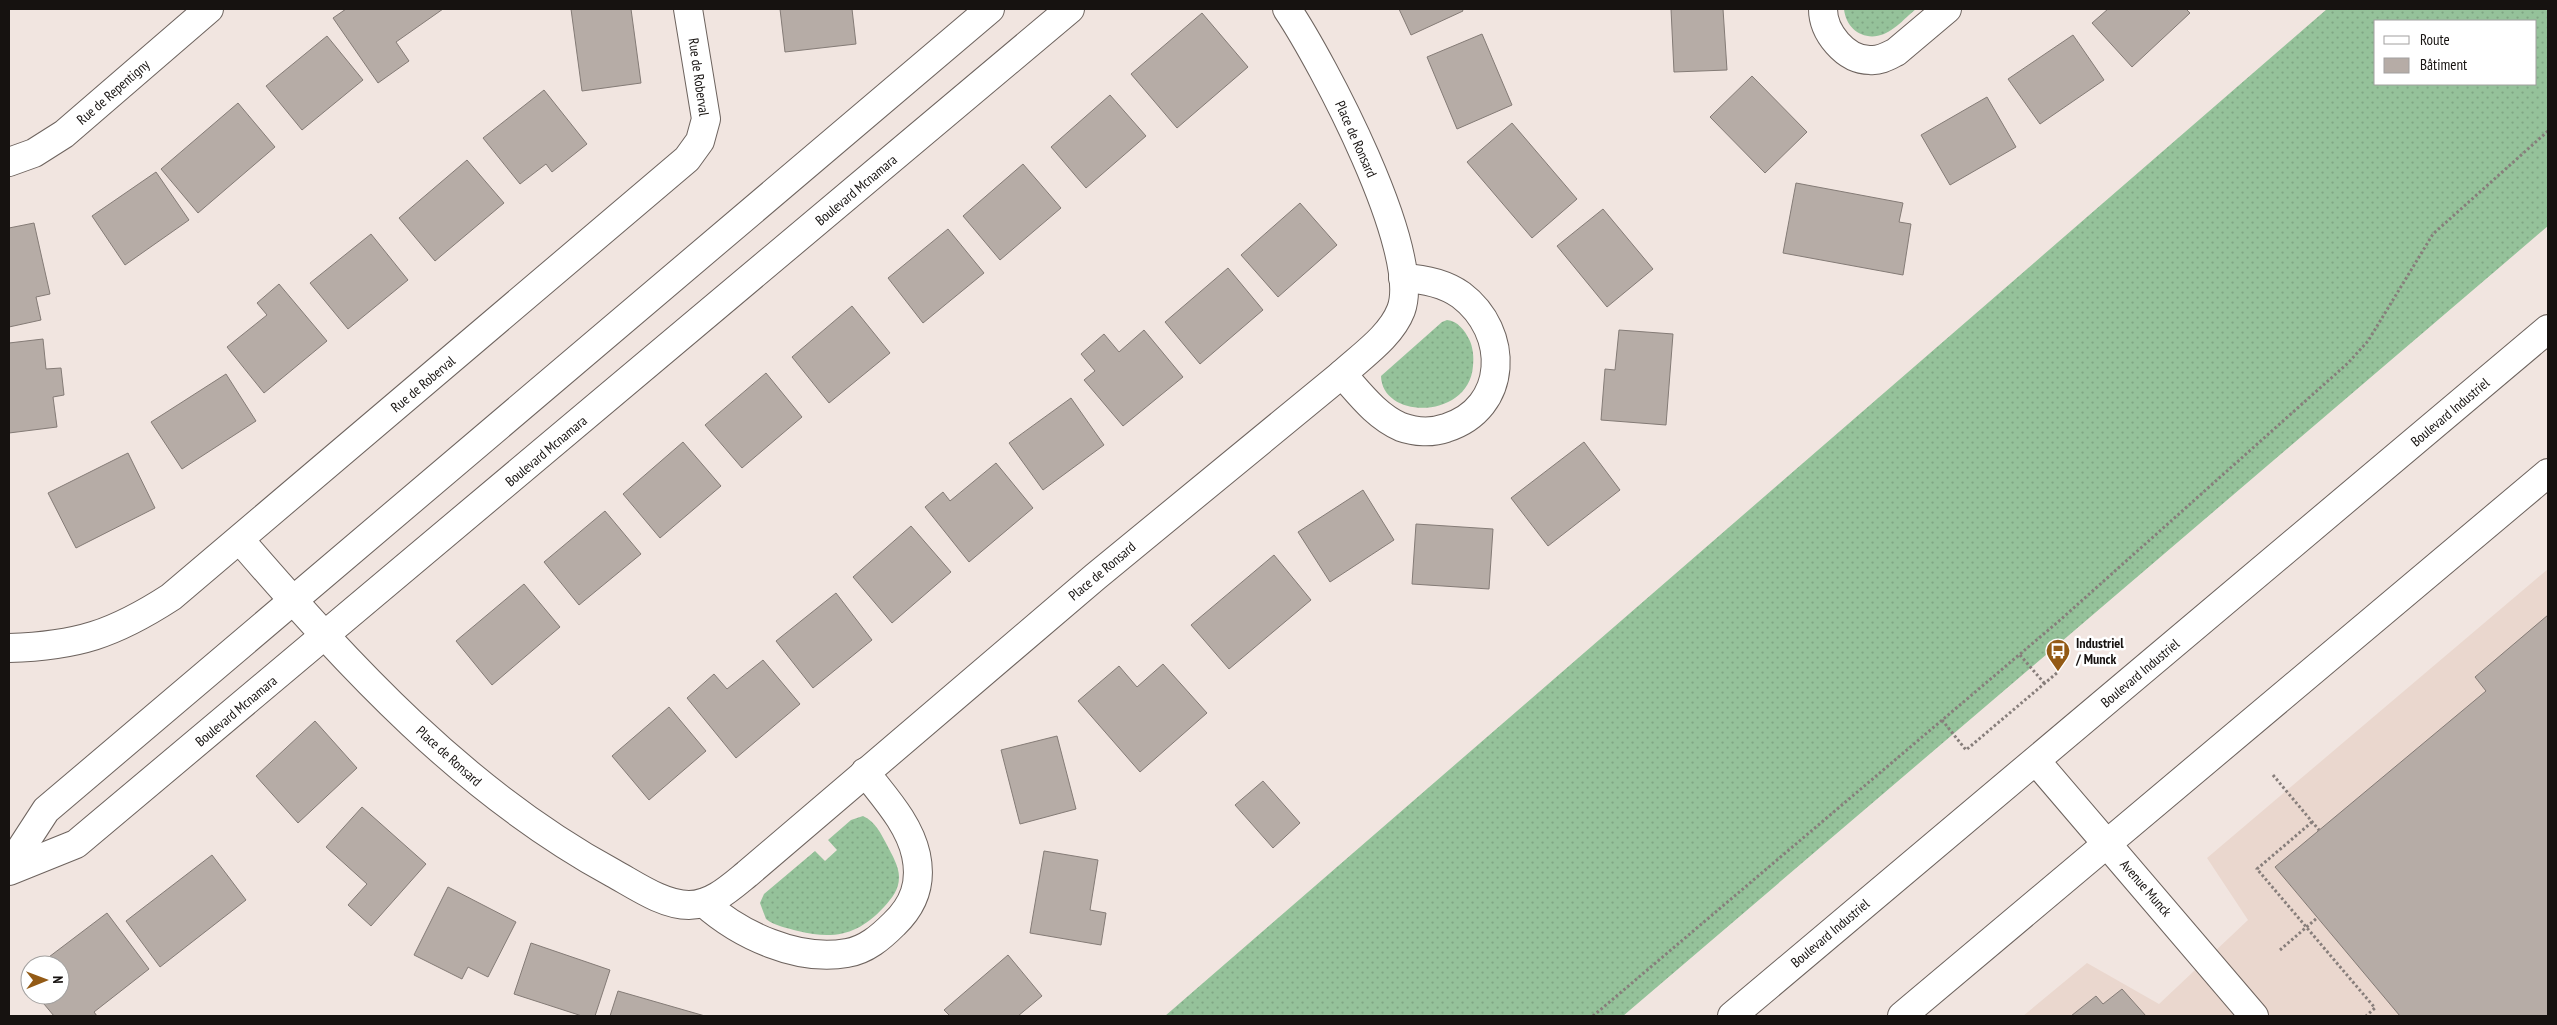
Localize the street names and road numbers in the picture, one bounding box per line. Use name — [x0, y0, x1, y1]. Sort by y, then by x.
street label: Rue de Roberval — [685, 37, 713, 118]
street label: Rue de Repentigny — [73, 55, 154, 129]
street label: Place de Ronsard — [1331, 98, 1381, 180]
street label: Boulevard Mcnamara — [811, 151, 901, 229]
street label: Rue de Roberval — [387, 351, 459, 416]
street label: Boulevard Industriel — [2407, 373, 2494, 450]
street label: Boulevard Mcnamara — [501, 412, 591, 490]
street label: Place de Ronsard — [1065, 538, 1139, 604]
street label: Boulevard Industriel — [2097, 634, 2184, 711]
street label: Boulevard Mcnamara — [191, 672, 281, 750]
street label: Place de Ronsard — [412, 722, 486, 790]
street label: Avenue Munck — [2116, 856, 2176, 921]
street label: Boulevard Industriel — [1787, 894, 1874, 971]

